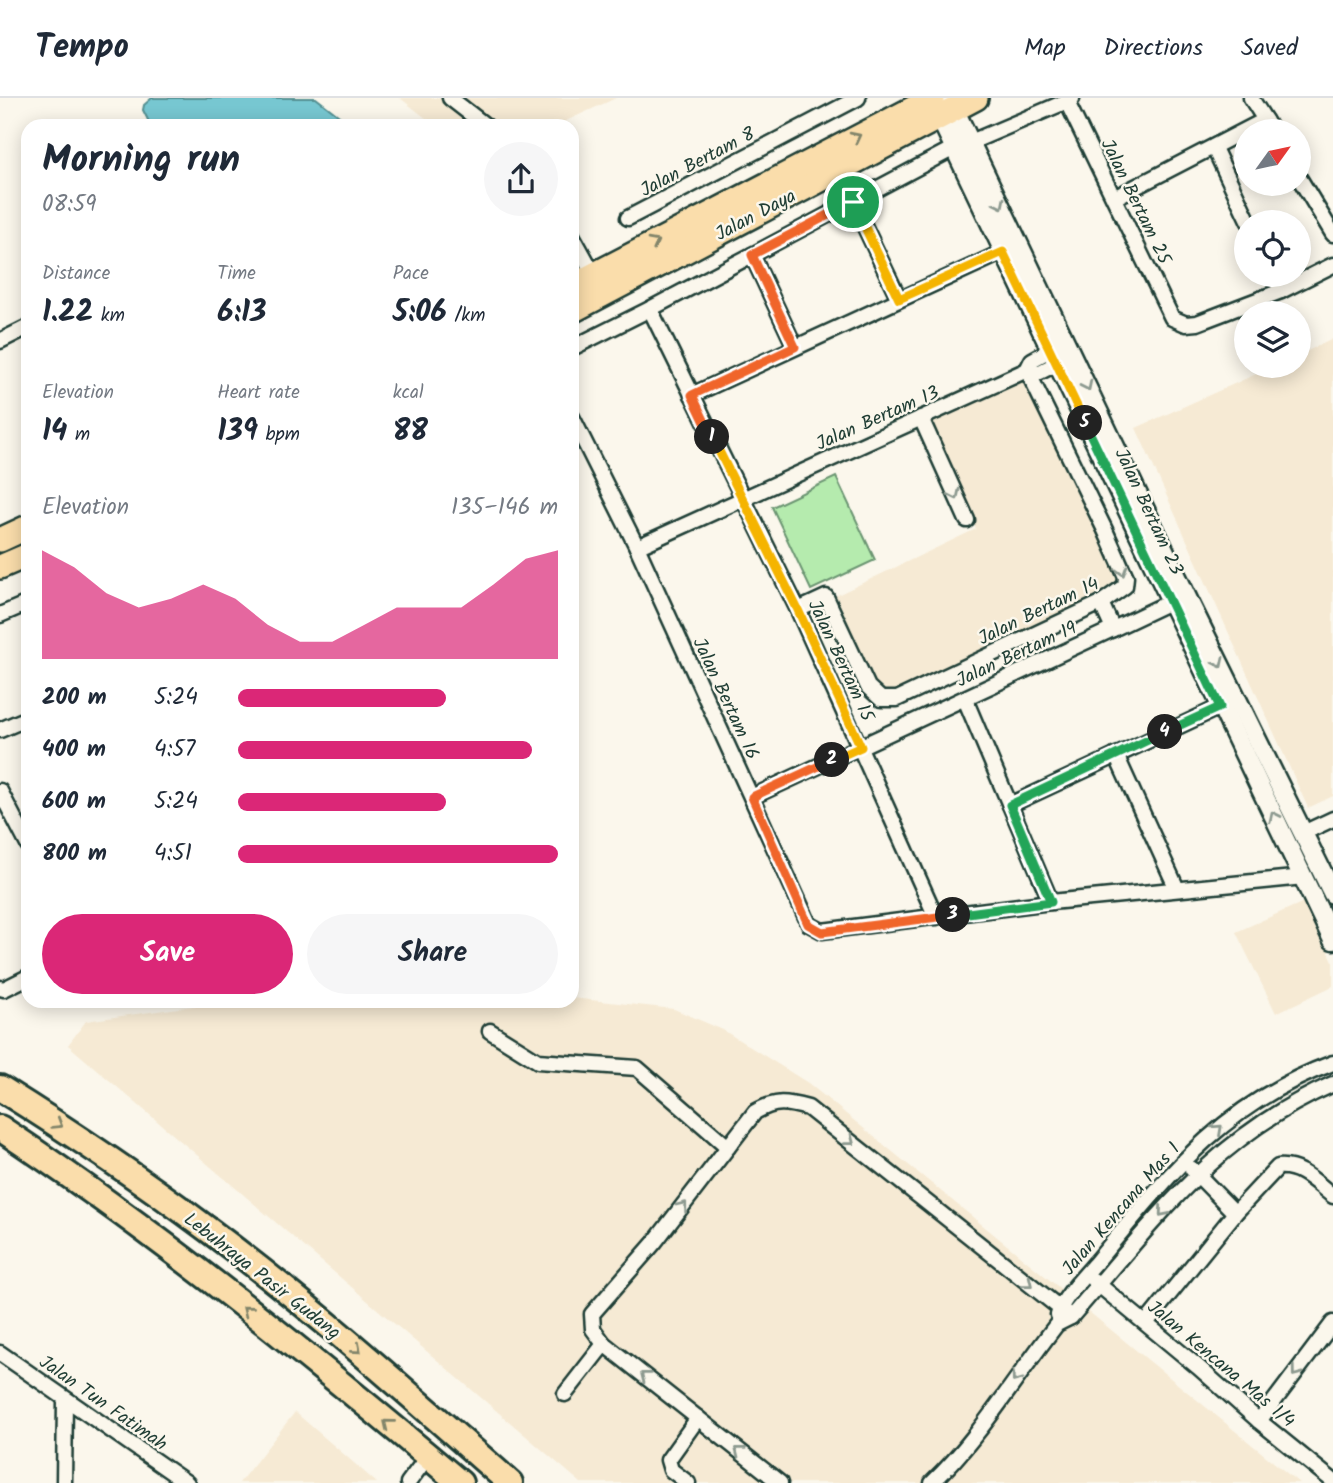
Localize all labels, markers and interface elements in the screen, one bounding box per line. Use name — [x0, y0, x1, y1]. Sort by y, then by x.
text: Tempo — [35, 22, 129, 75]
text: Map — [1024, 29, 1066, 68]
text: Directions — [1104, 29, 1203, 68]
text: Saved — [1241, 29, 1298, 68]
north arrow — [1234, 119, 1311, 196]
map controls — [1234, 119, 1311, 378]
street label: Jalan Bertam 8 — [635, 120, 761, 206]
text: Morning run — [42, 131, 240, 191]
one-way arrow — [849, 132, 861, 146]
street label: Jalan Bertam 25 — [1092, 134, 1179, 271]
button: share — [484, 142, 558, 216]
pin — [823, 172, 883, 232]
street label: Jalan Daya — [710, 182, 802, 250]
icon: arrive — [834, 183, 872, 221]
text: 08:59 — [42, 187, 97, 223]
one-way arrow — [992, 197, 1006, 209]
button: locate — [1234, 210, 1311, 287]
one-way arrow — [647, 237, 660, 251]
text: Distance — [42, 259, 110, 289]
text: Time — [217, 259, 256, 289]
text: Pace — [393, 259, 429, 289]
text: 1.22 — [42, 289, 93, 337]
text: 6:13 — [217, 289, 266, 337]
text: 5:06 — [393, 289, 447, 337]
text: km — [93, 301, 125, 331]
text: /km — [447, 301, 485, 331]
button: layers — [1234, 301, 1311, 378]
text: Elevation — [42, 378, 114, 408]
text: Heart rate — [217, 378, 300, 408]
text: kcal — [393, 378, 424, 408]
street label: Jalan Bertam 13 — [811, 378, 944, 459]
one-way arrow — [1079, 379, 1093, 391]
pin: 5 — [1068, 406, 1102, 440]
text: 5 — [1080, 407, 1089, 437]
text: 14 — [42, 408, 67, 456]
text: 139 — [217, 408, 258, 456]
text: 88 — [393, 408, 428, 456]
text: m — [67, 420, 90, 450]
text: bpm — [258, 420, 300, 450]
pin: 1 — [694, 420, 730, 454]
text: 1 — [709, 421, 714, 451]
street label: Jalan Bertam 23 — [1106, 443, 1191, 580]
one-way arrow — [947, 488, 961, 500]
text: Elevation — [42, 490, 129, 526]
text: 135–146 m — [451, 490, 558, 526]
one-way arrow — [1113, 565, 1128, 577]
street label: Jalan Bertam 14 — [973, 569, 1105, 654]
street label: Jalan Bertam 15 — [799, 595, 882, 728]
street label: Jalan Bertam 19 — [951, 614, 1082, 696]
street label: Jalan Bertam 16 — [684, 633, 767, 765]
one-way arrow — [1211, 656, 1225, 668]
text: 200 m — [42, 680, 107, 716]
text: 5:24 — [154, 680, 198, 716]
pin: 4 — [1148, 714, 1182, 750]
text: 4 — [1159, 716, 1170, 746]
text: 400 m — [42, 732, 106, 768]
text: 4:57 — [154, 732, 195, 768]
pin: 2 — [814, 742, 850, 778]
text: 2 — [826, 744, 837, 774]
text: 600 m — [42, 784, 106, 820]
text: 5:24 — [154, 784, 198, 820]
one-way arrow — [1268, 811, 1282, 823]
text: 800 m — [42, 836, 107, 872]
text: 4:51 — [154, 836, 192, 872]
pin: 3 — [936, 898, 970, 932]
text: 3 — [947, 899, 958, 929]
button: Save — [42, 914, 293, 994]
button: Share — [307, 914, 558, 994]
one-way arrow — [50, 1116, 63, 1129]
one-way arrow — [1210, 1125, 1223, 1137]
one-way arrow — [842, 1132, 855, 1145]
street label: Jalan Kencana Mas 1 — [1055, 1136, 1188, 1283]
one-way arrow — [675, 1201, 688, 1213]
one-way arrow — [1159, 1203, 1171, 1216]
street label: Lebuhraya Pasir Gudang — [177, 1205, 347, 1348]
one-way arrow — [1020, 1274, 1033, 1287]
street label: Jalan Kencana Mas 1/4 — [1140, 1293, 1302, 1436]
one-way arrow — [242, 1306, 255, 1318]
one-way arrow — [348, 1341, 361, 1353]
street label: Jalan Tun Fatimah — [32, 1348, 173, 1459]
one-way arrow — [1292, 1364, 1304, 1377]
one-way arrow — [1012, 1370, 1024, 1383]
one-way arrow — [640, 1372, 653, 1384]
one-way arrow — [384, 1420, 397, 1432]
one-way arrow — [735, 1446, 747, 1459]

